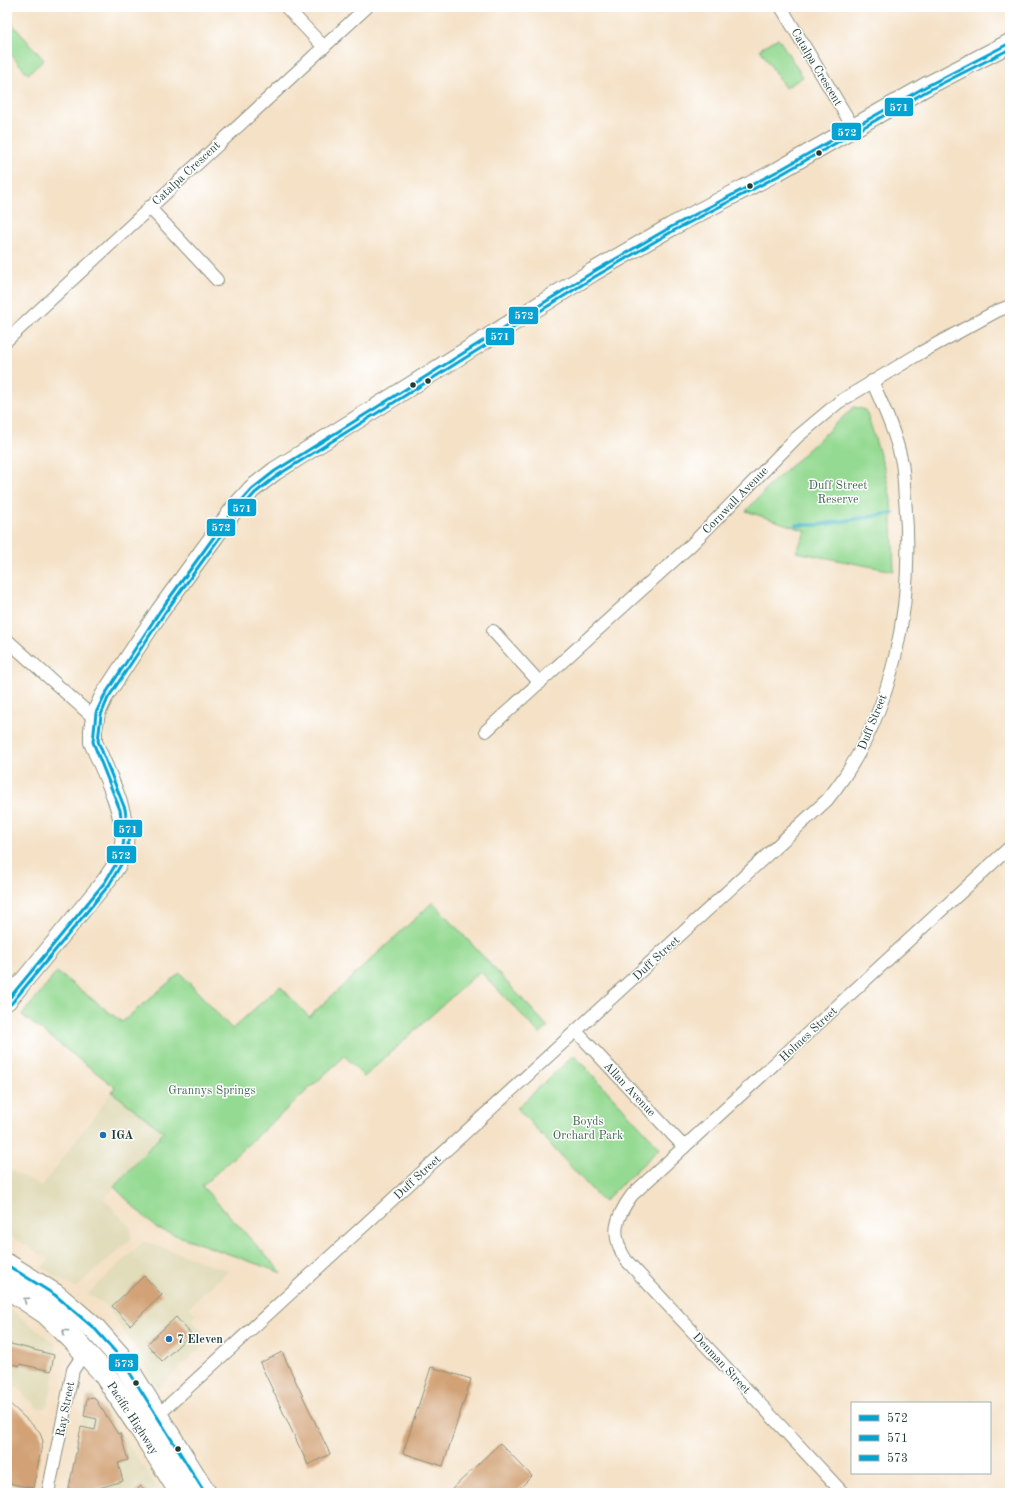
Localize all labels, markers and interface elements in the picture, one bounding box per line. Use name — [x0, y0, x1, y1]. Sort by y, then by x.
street label: Catalpa Crescent — [788, 27, 844, 108]
line badge: 571 — [884, 97, 914, 117]
text: 571 — [889, 103, 909, 114]
line badge: 572 — [831, 122, 862, 141]
text: 572 — [837, 128, 857, 139]
street label: Catalpa Crescent — [150, 139, 223, 208]
unlabelled marker — [814, 148, 824, 158]
unlabelled marker — [745, 181, 755, 191]
line badge: 572 — [508, 306, 539, 325]
text: 572 — [514, 311, 534, 322]
line badge: 571 — [485, 327, 515, 346]
text: 571 — [490, 332, 510, 343]
unlabelled marker — [423, 376, 433, 386]
unlabelled marker — [408, 380, 418, 390]
street label: Cornwall Avenue — [701, 464, 771, 537]
park label: Duff Street Reserve — [809, 480, 867, 506]
line badge: 571 — [227, 498, 257, 517]
text: 571 — [232, 504, 252, 515]
line badge: 572 — [206, 518, 236, 537]
text: 572 — [211, 523, 231, 534]
street label: Duff Street — [856, 693, 890, 752]
line badge: 571 — [113, 819, 143, 838]
text: 571 — [118, 825, 138, 836]
line badge: 572 — [106, 845, 137, 864]
text: 572 — [111, 851, 131, 862]
street label: Duff Street — [631, 934, 682, 983]
street label: Holmes Street — [778, 1005, 840, 1064]
street label: Allan Avenue — [601, 1060, 658, 1120]
park label: Grannys Springs — [168, 1085, 256, 1097]
park label: Boyds Orchard Park — [553, 1116, 623, 1142]
marker: IGA — [98, 1130, 108, 1140]
place label: IGA — [111, 1130, 133, 1142]
street label: Duff Street — [392, 1153, 443, 1202]
one-way arrow — [24, 1298, 31, 1305]
one-way arrow — [62, 1329, 70, 1336]
street label: Denman Street — [690, 1331, 752, 1396]
marker: 7 Eleven — [164, 1334, 174, 1344]
place label: 7 Eleven — [177, 1334, 223, 1346]
line badge: 573 — [108, 1353, 139, 1372]
text: 573 — [114, 1359, 134, 1370]
unlabelled marker — [131, 1378, 141, 1388]
street label: Pacific Highway — [104, 1380, 160, 1457]
street label: Ray Street — [55, 1381, 77, 1438]
legend — [851, 1402, 991, 1474]
text: 572 — [887, 1412, 908, 1425]
text: 571 — [887, 1432, 908, 1445]
unlabelled marker — [173, 1444, 183, 1454]
text: 573 — [887, 1452, 908, 1465]

